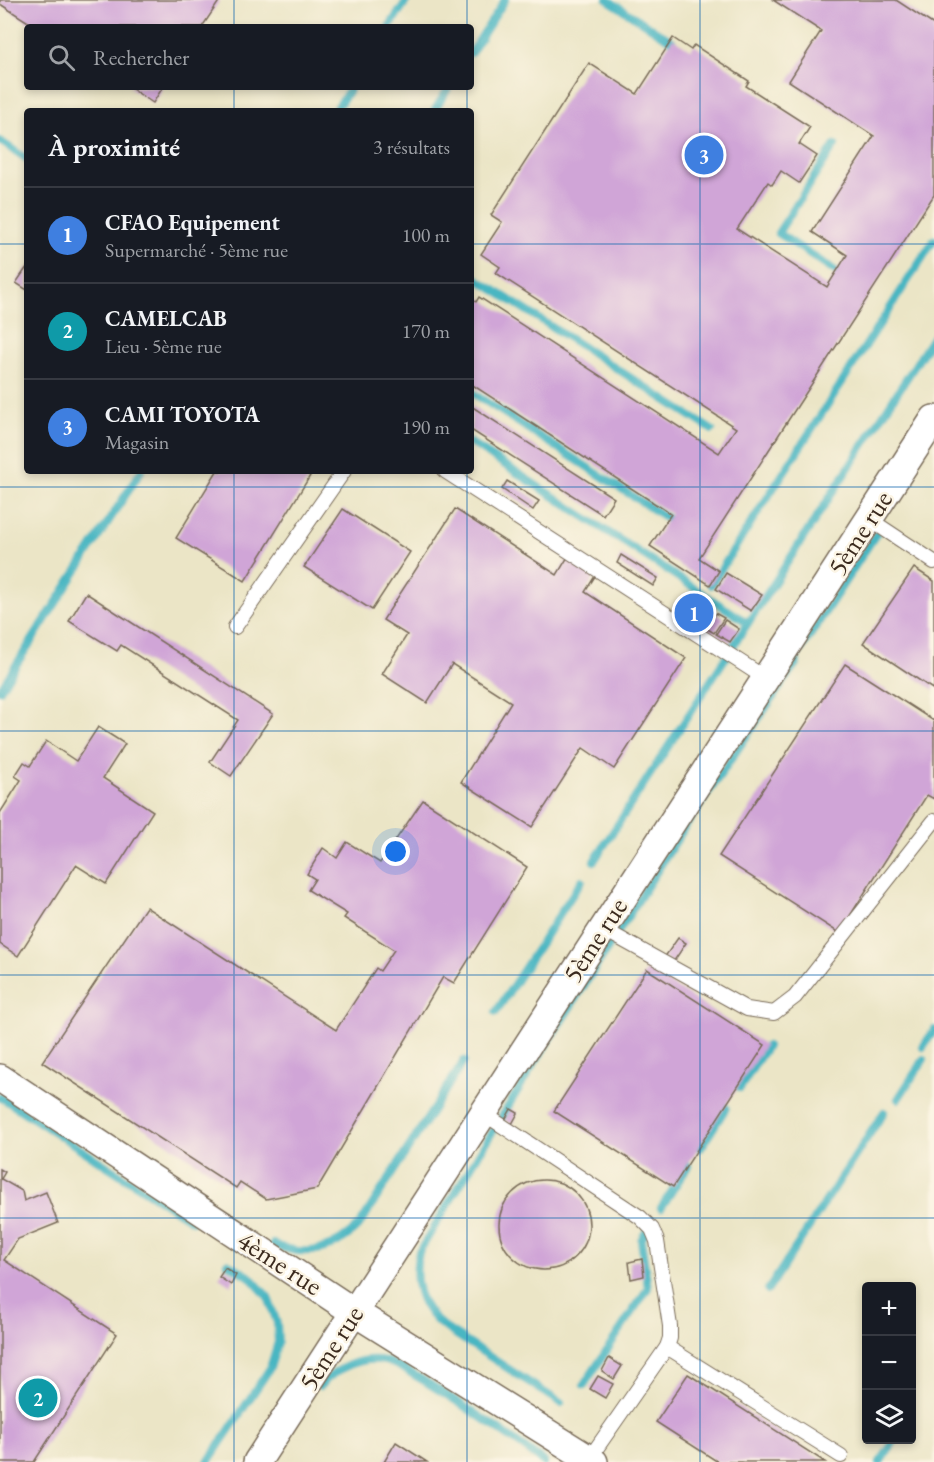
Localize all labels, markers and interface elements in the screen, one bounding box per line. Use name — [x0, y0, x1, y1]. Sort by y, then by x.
search box — [24, 24, 474, 90]
icon: search — [45, 41, 78, 74]
text: Rechercher — [93, 43, 189, 72]
text: À proximité — [48, 130, 180, 164]
pin: 3 — [684, 132, 724, 178]
text: 3 résultats — [373, 134, 450, 160]
text: CFAO Equipement — [105, 208, 280, 237]
text: 1 — [62, 222, 73, 248]
text: 100 m — [402, 222, 450, 248]
text: Supermarché · 5ème rue — [105, 237, 288, 263]
text: CAMELCAB — [105, 304, 227, 333]
text: 2 — [62, 318, 73, 344]
text: 170 m — [402, 318, 450, 344]
text: Lieu · 5ème rue — [105, 333, 222, 359]
text: CAMI TOYOTA — [105, 400, 260, 429]
text: 3 — [62, 414, 73, 440]
text: 190 m — [402, 414, 450, 440]
text: Magasin — [105, 429, 169, 455]
street label: 5ème rue — [819, 484, 900, 582]
pin: 1 — [674, 590, 714, 636]
your location — [381, 837, 410, 866]
street label: 5ème rue — [554, 891, 635, 989]
street label: 4ème rue — [231, 1222, 329, 1303]
map controls — [862, 1282, 916, 1444]
button: + — [862, 1282, 916, 1336]
street label: 5ème rue — [290, 1299, 371, 1397]
button: − — [862, 1336, 916, 1390]
pin: 2 — [18, 1376, 57, 1420]
button: layers — [862, 1390, 916, 1444]

